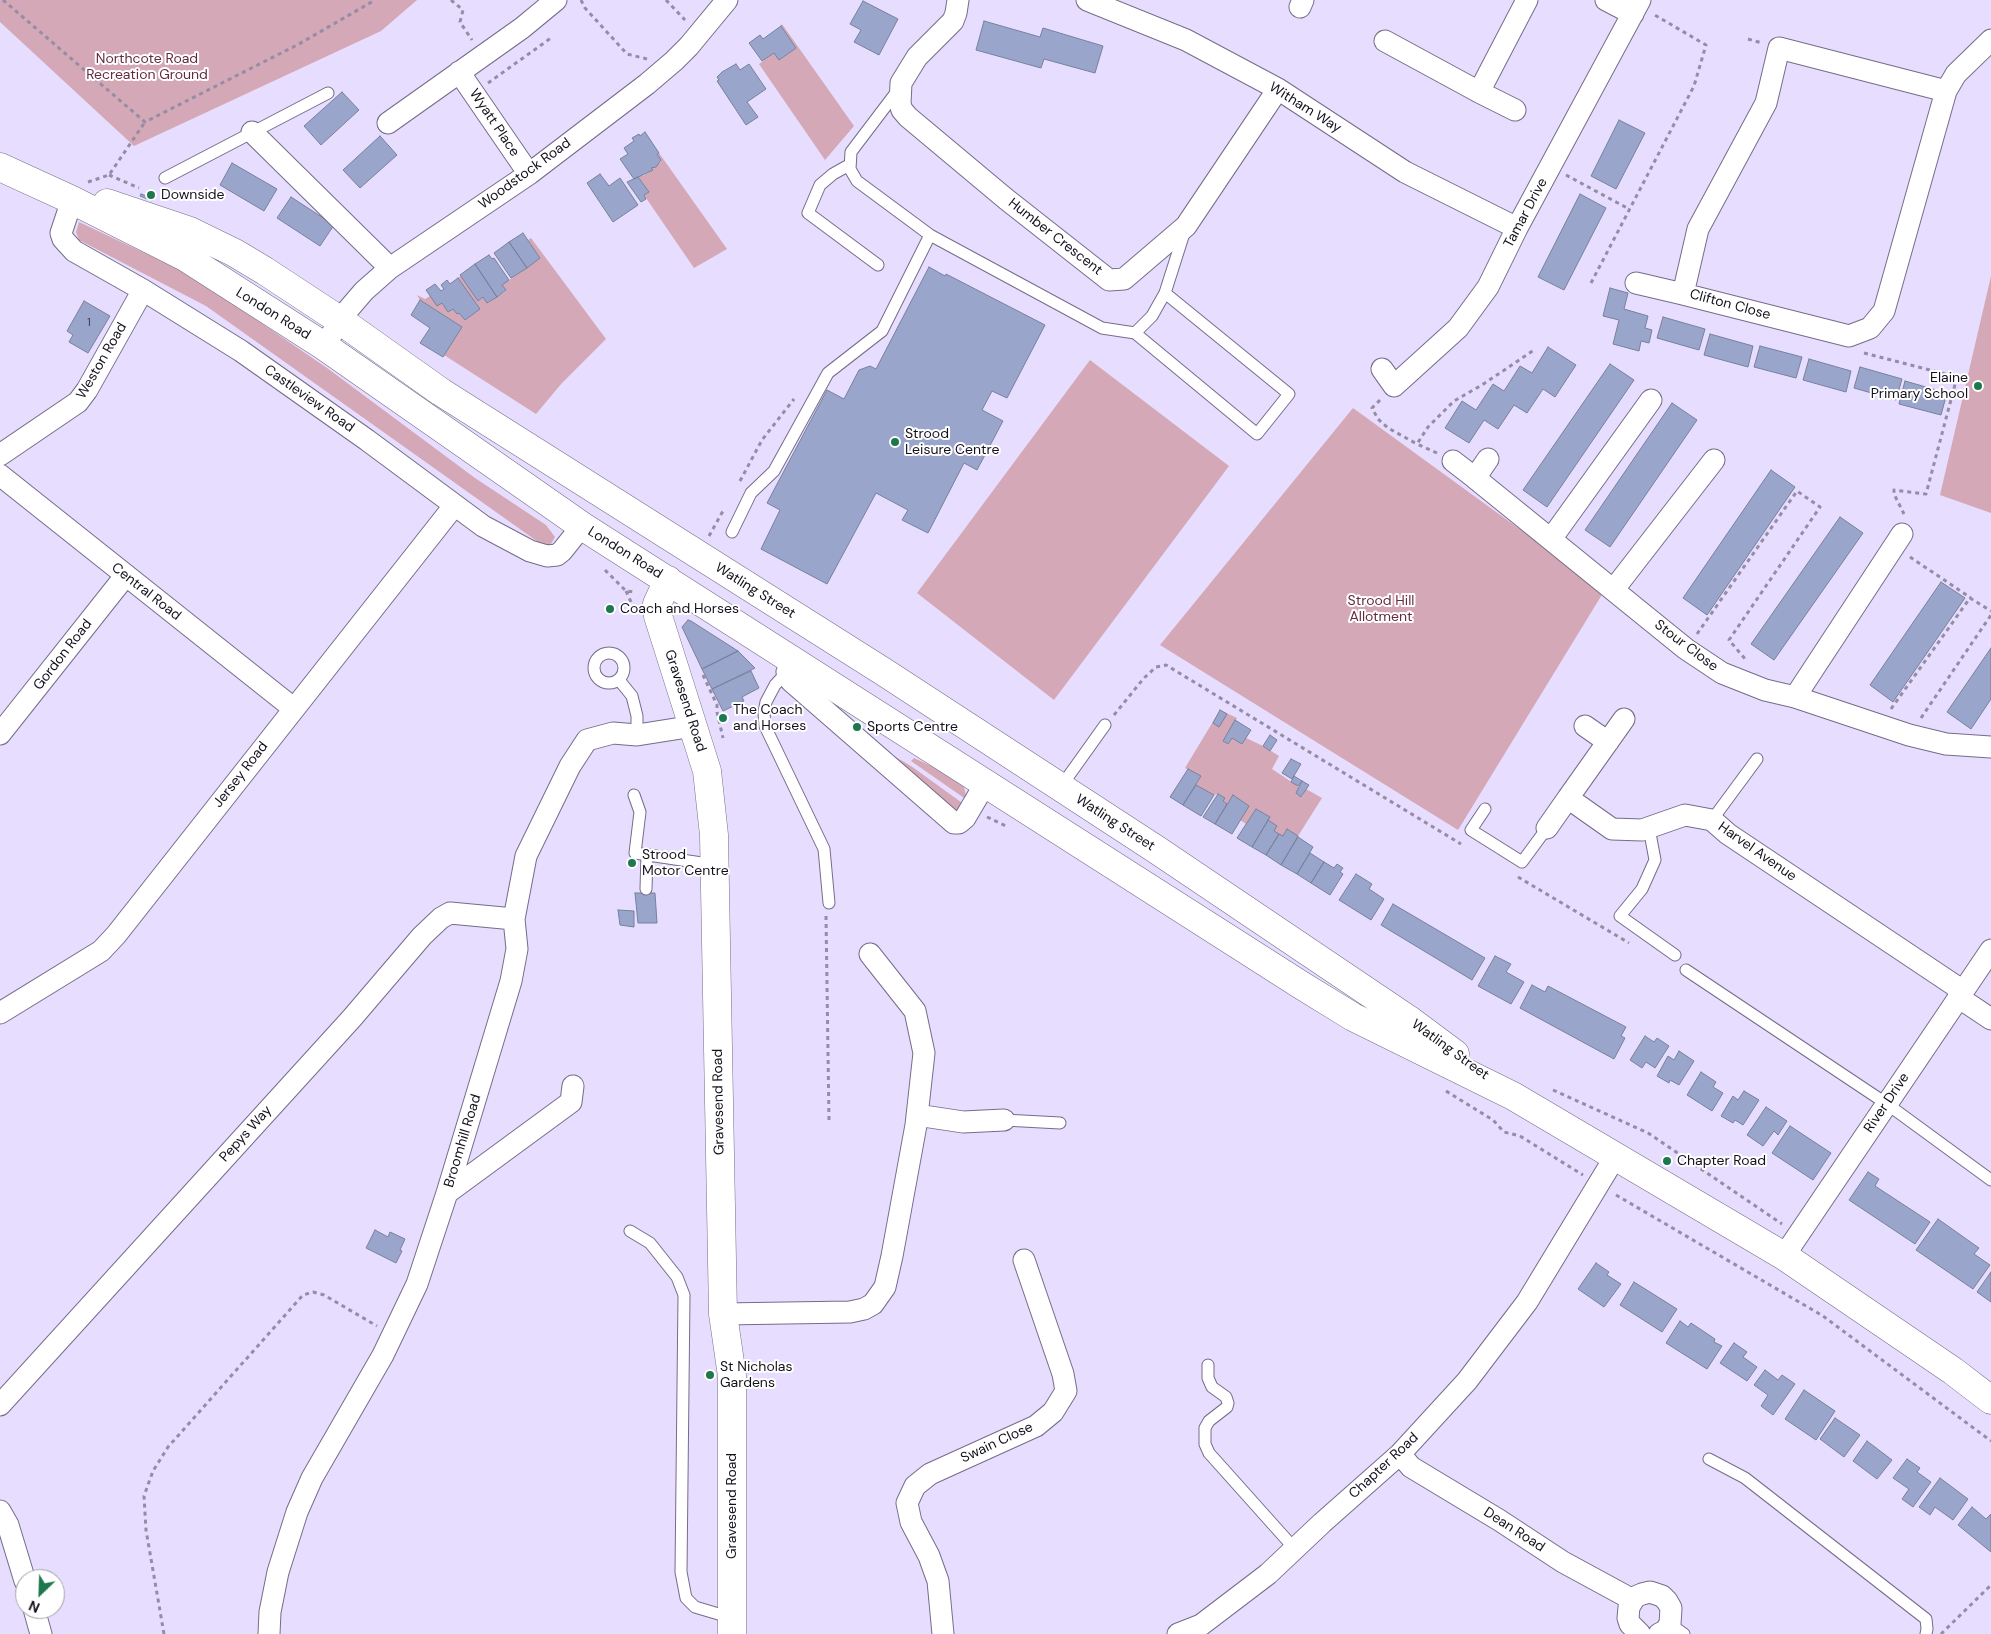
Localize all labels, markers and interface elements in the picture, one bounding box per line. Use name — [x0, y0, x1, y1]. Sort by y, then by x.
park label: Northcote Road Recreation Ground — [86, 51, 208, 84]
street label: Witham Way — [1266, 79, 1344, 137]
street label: Wyatt Place — [465, 86, 523, 160]
street label: Woodstock Road — [476, 135, 574, 213]
street label: Tamar Drive — [1501, 175, 1551, 251]
place label: Downside — [161, 187, 225, 203]
marker: Downside — [145, 189, 157, 201]
street label: Humber Crescent — [1004, 195, 1106, 279]
street label: London Road — [233, 284, 313, 344]
street label: Clifton Close — [1688, 286, 1772, 324]
house number: 1 — [87, 316, 91, 330]
street label: Weston Road — [73, 320, 131, 402]
street label: Castleview Road — [261, 362, 357, 436]
place label: Elaine Primary School — [1871, 370, 1968, 402]
marker: Elaine Primary School — [1972, 380, 1984, 392]
place label: Strood Leisure Centre — [905, 426, 999, 458]
marker: Strood Leisure Centre — [889, 436, 901, 448]
street label: London Road — [585, 523, 665, 583]
street label: Central Road — [108, 560, 184, 624]
street label: Watling Street — [712, 560, 798, 622]
park label: Strood Hill Allotment — [1348, 593, 1414, 626]
place label: Coach and Horses — [620, 601, 739, 617]
marker: Coach and Horses — [604, 603, 616, 615]
street label: Gordon Road — [30, 616, 96, 694]
street label: Stour Close — [1651, 617, 1721, 675]
street label: Gravesend Road — [661, 648, 709, 754]
place label: The Coach and Horses — [733, 702, 806, 734]
marker: The Coach and Horses — [717, 712, 729, 724]
place label: Sports Centre — [867, 719, 958, 735]
marker: Sports Centre — [851, 721, 863, 733]
street label: Jersey Road — [210, 739, 272, 811]
street label: Watling Street — [1072, 791, 1158, 855]
street label: Harvel Avenue — [1715, 819, 1799, 885]
place label: Strood Motor Centre — [642, 847, 729, 880]
marker: Strood Motor Centre — [626, 857, 638, 869]
street label: Watling Street — [1408, 1016, 1492, 1084]
street label: Gravesend Road — [710, 1049, 728, 1155]
street label: River Drive — [1861, 1070, 1913, 1136]
street label: Broomhill Road — [441, 1092, 485, 1190]
street label: Pepys Way — [216, 1102, 276, 1166]
place label: Chapter Road — [1677, 1153, 1766, 1169]
marker: Chapter Road — [1661, 1155, 1673, 1167]
place label: St Nicholas Gardens — [720, 1359, 792, 1391]
marker: St Nicholas Gardens — [704, 1369, 716, 1381]
street label: Swain Close — [958, 1419, 1036, 1467]
street label: Chapter Road — [1346, 1430, 1422, 1502]
street label: Gravesend Road — [724, 1453, 740, 1559]
street label: Dean Road — [1480, 1504, 1548, 1556]
north arrow — [15, 1569, 65, 1619]
text: N — [26, 1596, 43, 1617]

